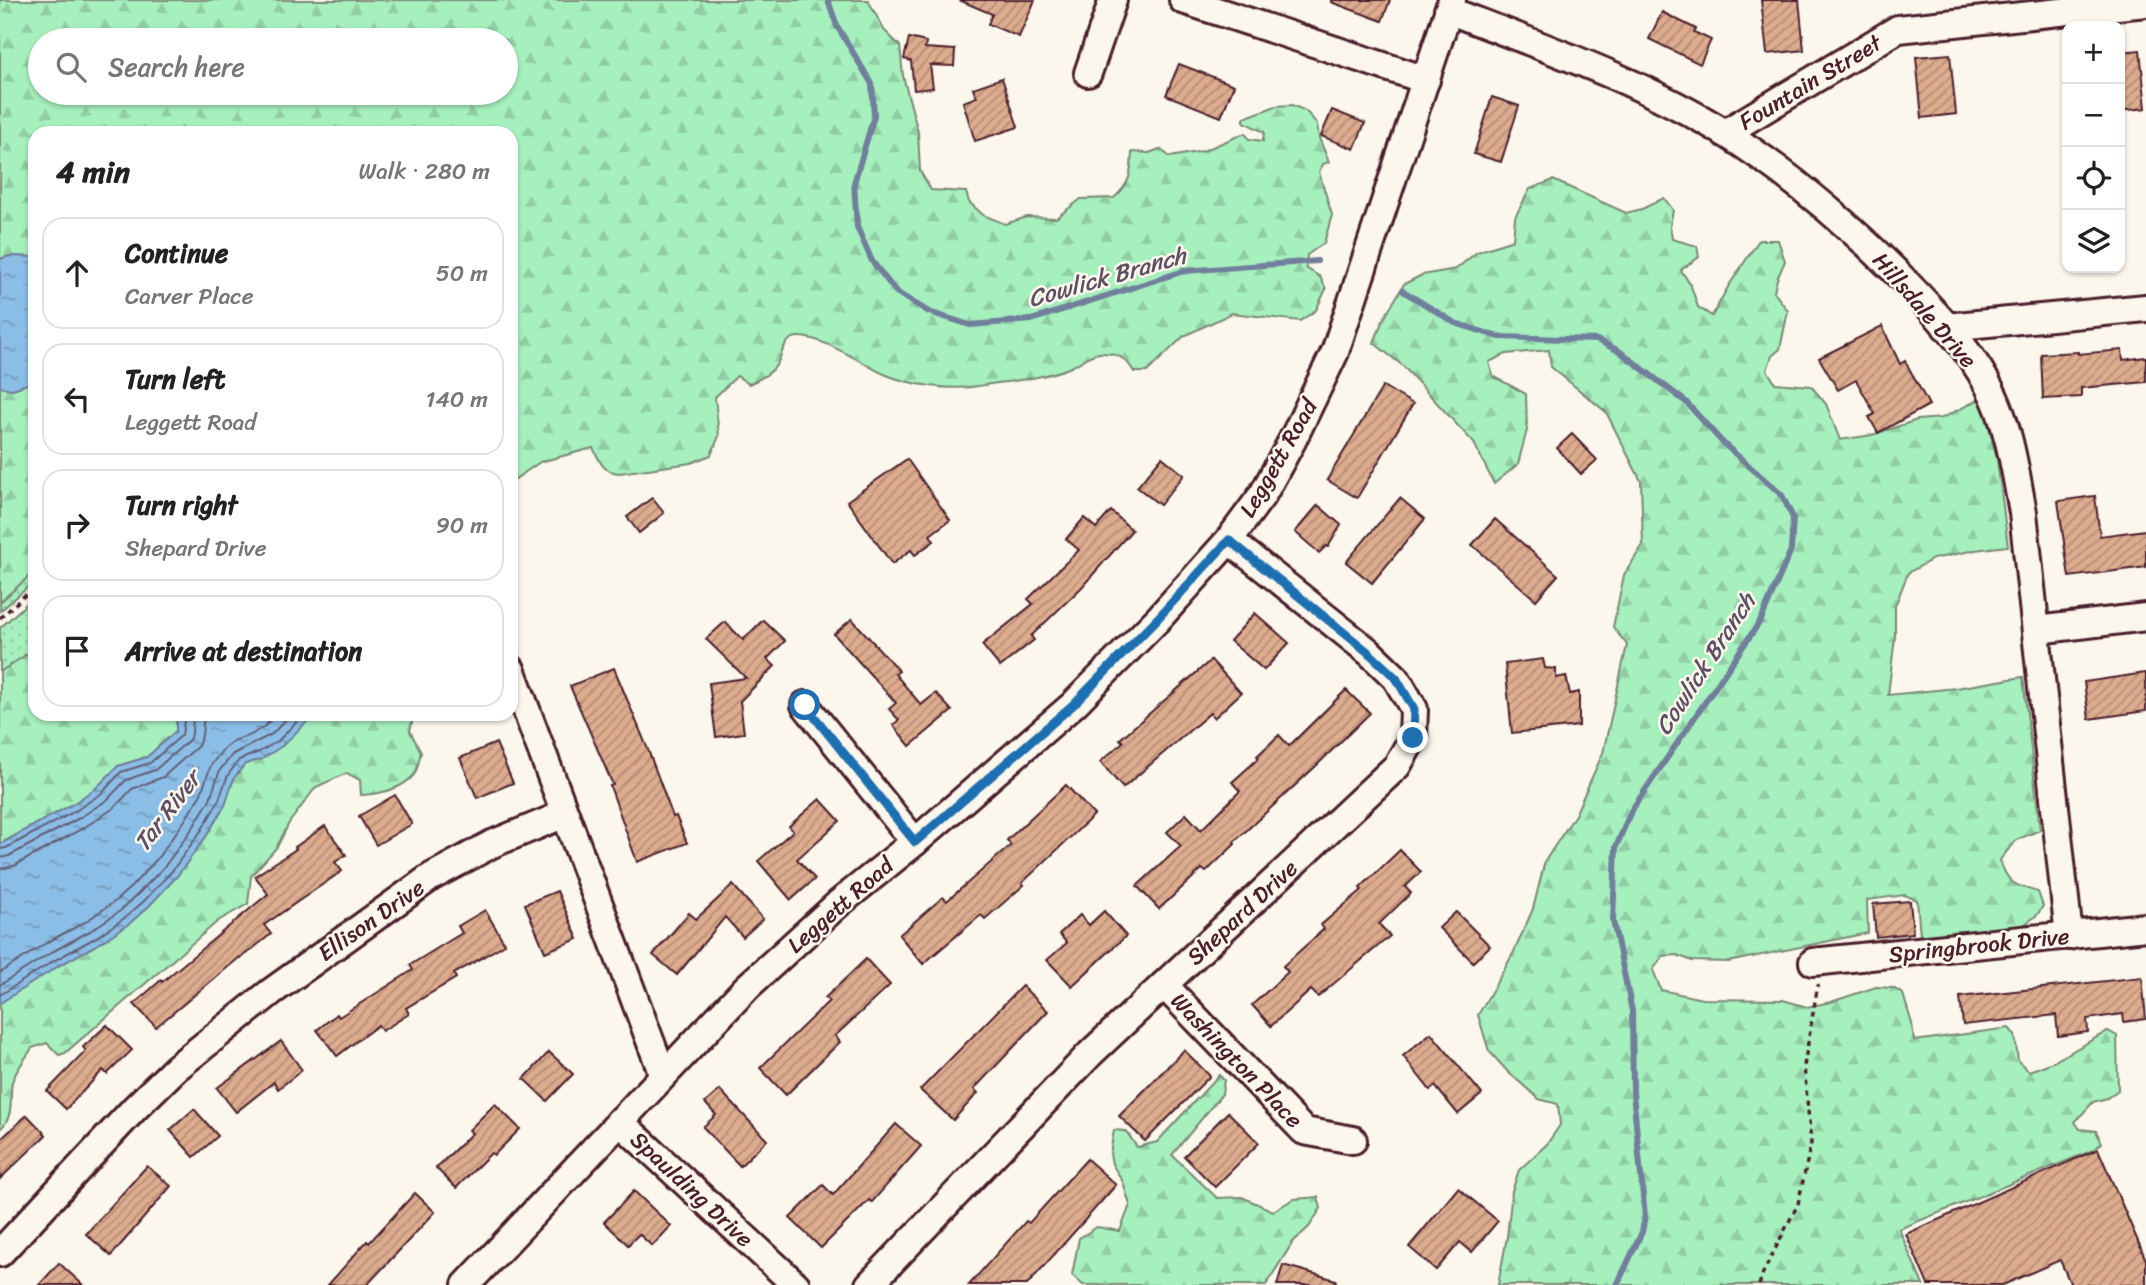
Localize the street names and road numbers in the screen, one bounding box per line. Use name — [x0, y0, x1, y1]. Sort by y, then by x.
street label: Fountain Street — [1730, 22, 1891, 142]
street label: Hillsdale Drive — [1862, 242, 1988, 378]
street label: Leggett Road — [1228, 389, 1330, 525]
street label: Leggett Road — [777, 846, 905, 964]
street label: Shepard Drive — [1177, 849, 1308, 976]
street label: Ellison Drive — [309, 868, 434, 973]
street label: Springbrook Drive — [1887, 916, 2072, 975]
street label: Washington Place — [1160, 982, 1313, 1139]
street label: Spaulding Drive — [620, 1121, 763, 1258]

